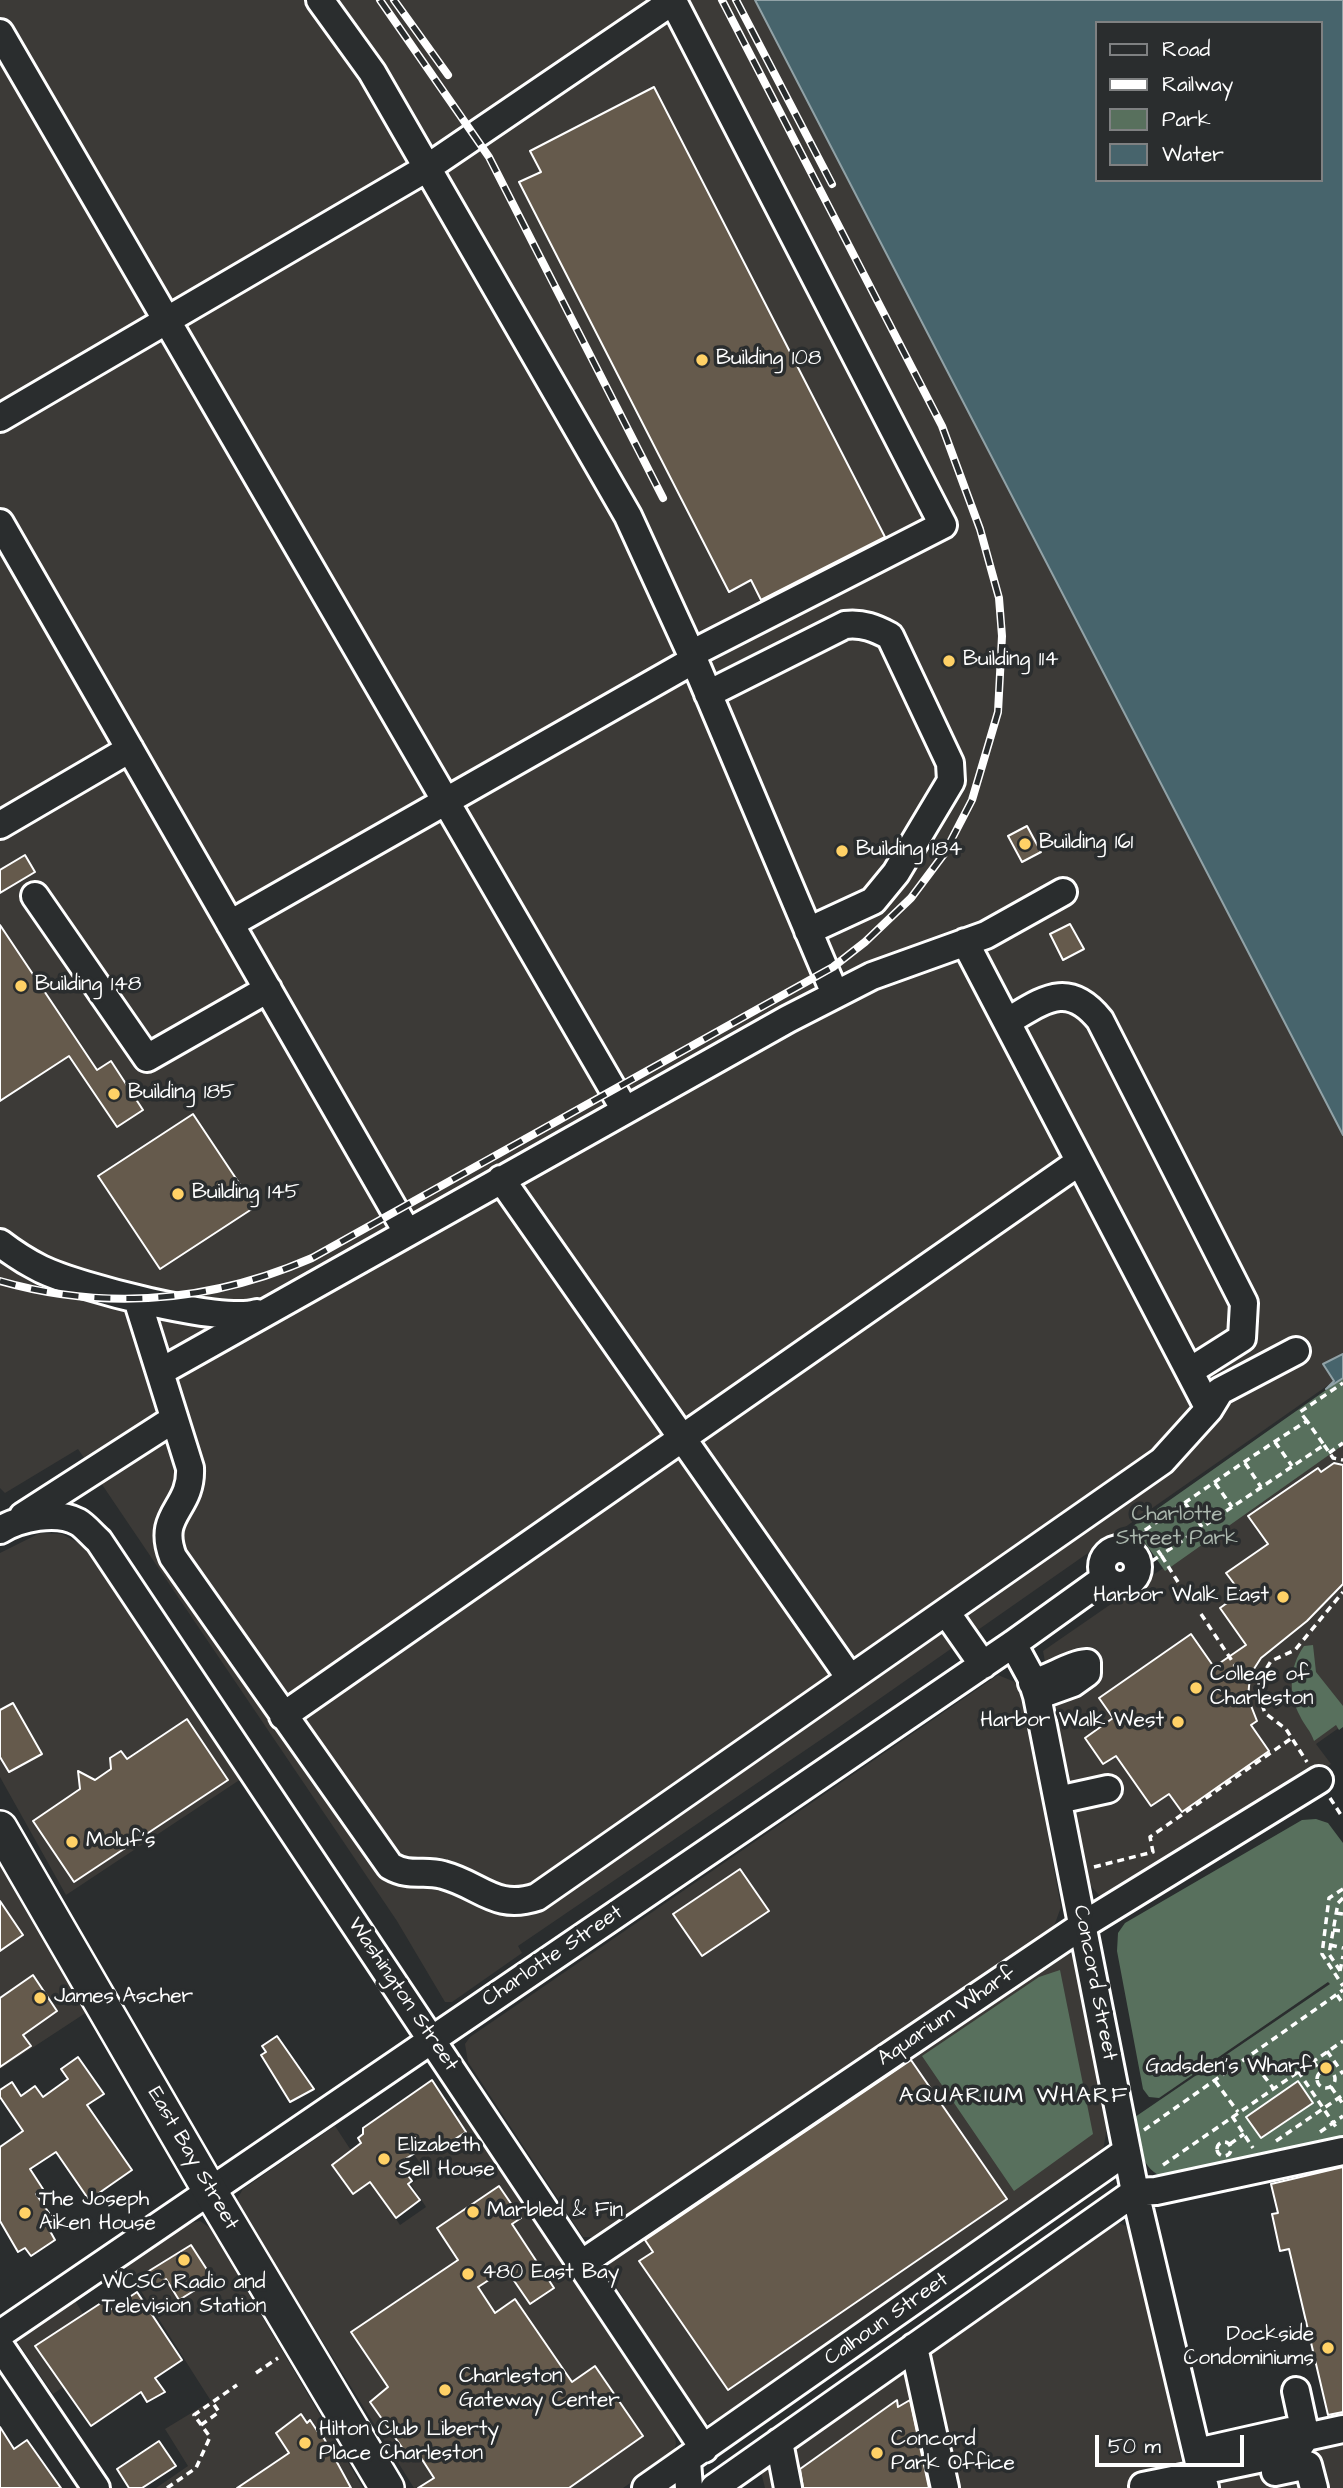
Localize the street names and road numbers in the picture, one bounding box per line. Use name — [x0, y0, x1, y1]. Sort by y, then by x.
street label: Charlotte Street — [478, 1901, 628, 2013]
street label: Concord Street — [1067, 1903, 1121, 2063]
street label: Washington Street — [341, 1913, 463, 2077]
street label: Aquarium Wharf — [873, 1962, 1021, 2072]
street label: East Bay Street — [141, 2083, 243, 2235]
street label: Calhoun Street — [820, 2268, 954, 2372]

